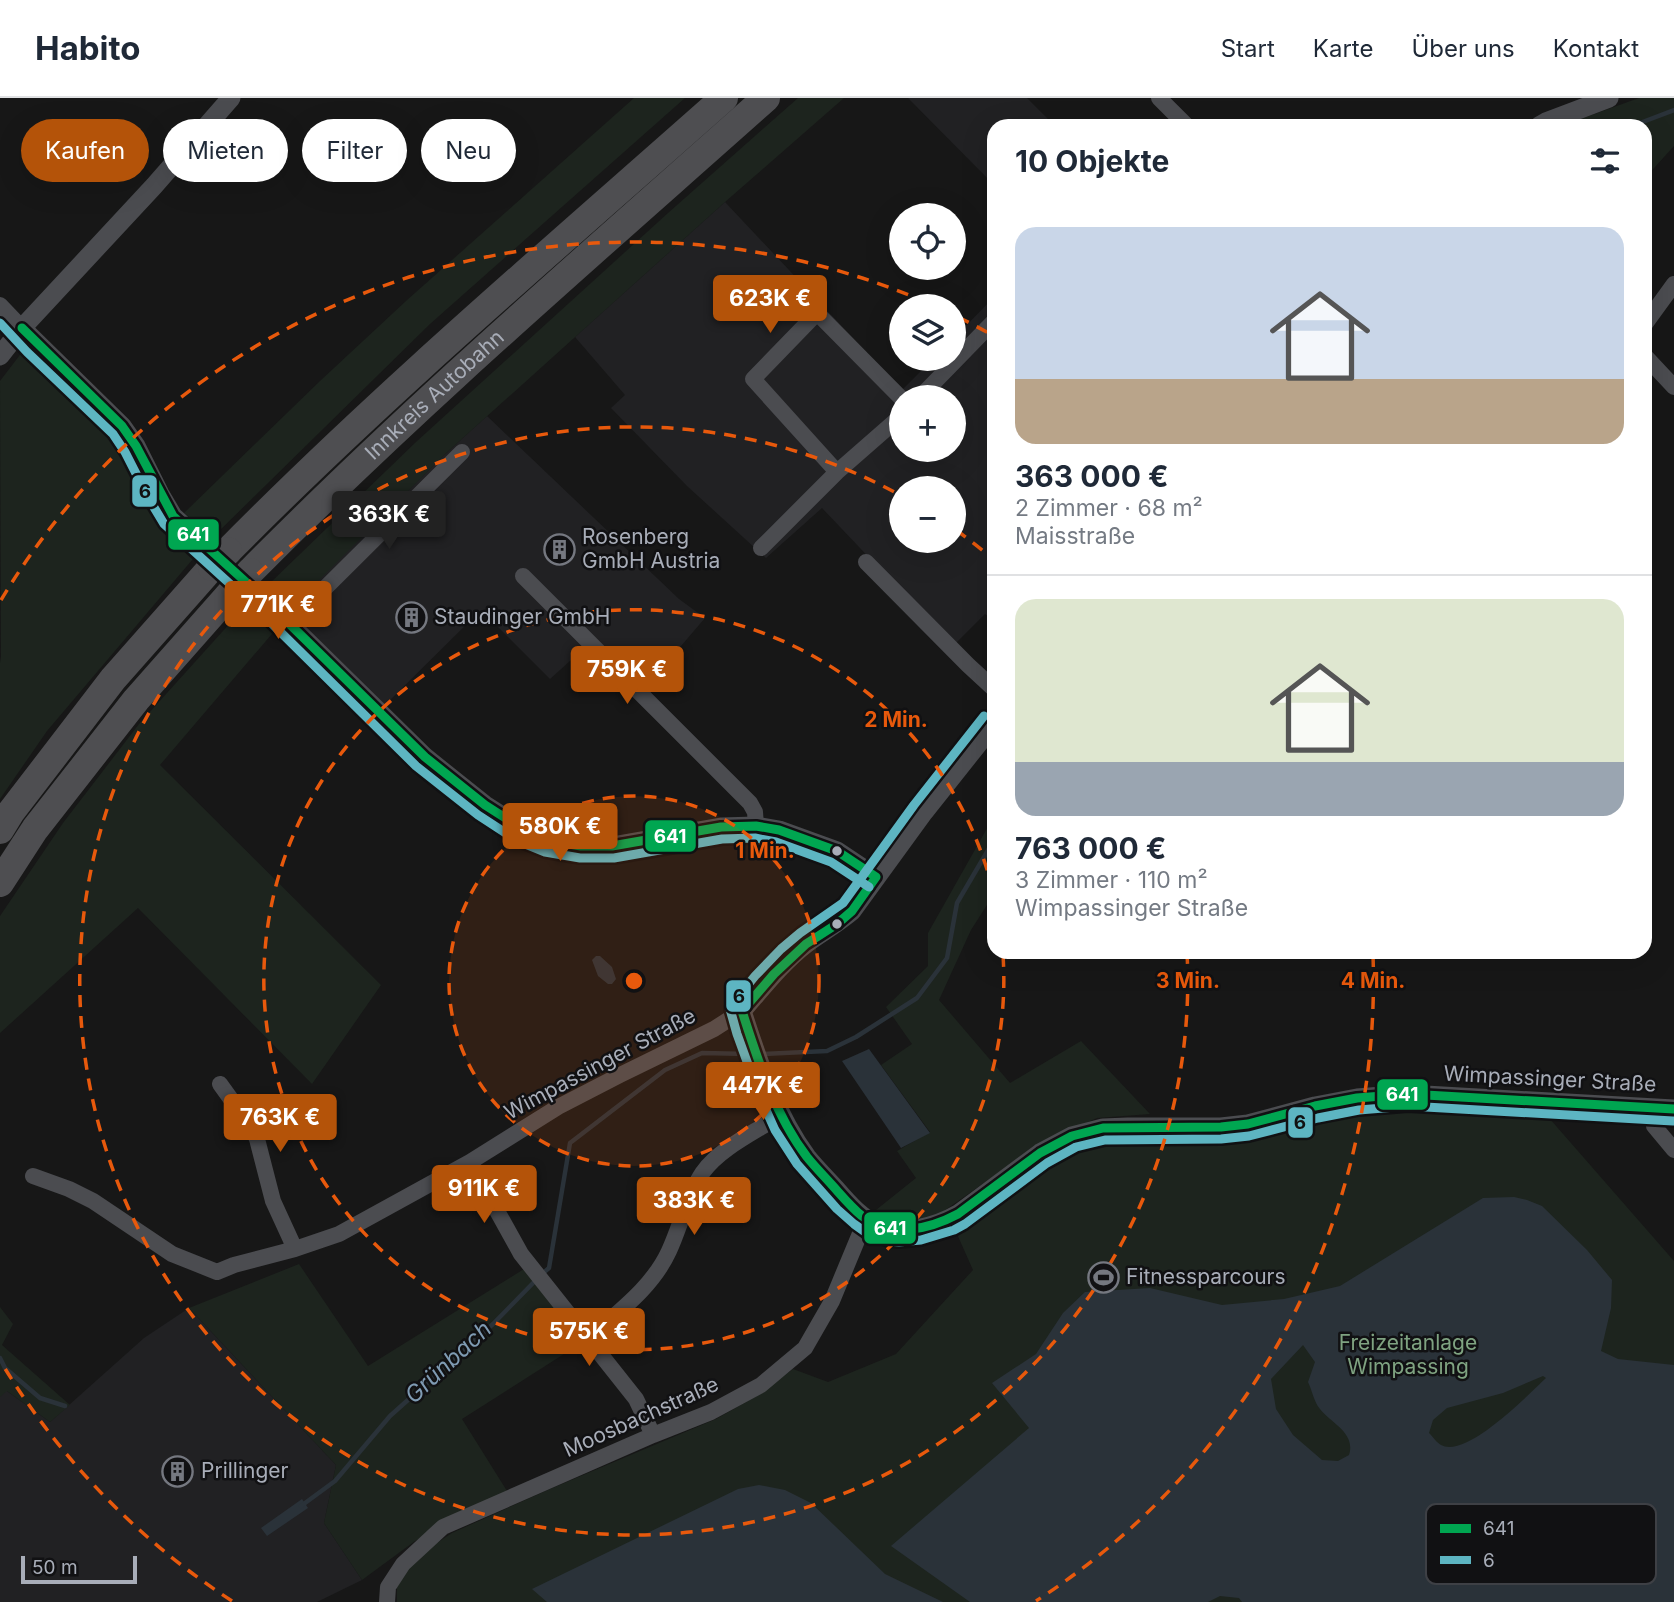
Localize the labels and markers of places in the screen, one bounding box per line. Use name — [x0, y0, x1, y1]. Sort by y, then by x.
pin: 623K € — [713, 275, 827, 335]
pin: 363K € — [332, 491, 446, 551]
place label: Rosenberg GmbH Austria — [582, 524, 720, 573]
building icon: Rosenberg GmbH Austria — [542, 532, 576, 566]
pin: 771K € — [221, 582, 335, 641]
building icon: Staudinger GmbH — [394, 600, 428, 634]
place label: Staudinger GmbH — [434, 604, 610, 629]
pin: 759K € — [570, 646, 684, 706]
pin: 580K € — [503, 804, 617, 863]
unlabelled marker — [830, 844, 844, 858]
unlabelled marker — [830, 917, 844, 931]
centre of rings — [622, 969, 646, 993]
pin: 447K € — [706, 1062, 820, 1122]
pin: 763K € — [223, 1094, 337, 1154]
pin: 911K € — [427, 1166, 541, 1225]
pin: 383K € — [637, 1178, 751, 1237]
sports icon: Fitnessparcours — [1086, 1260, 1120, 1294]
place label: Fitnessparcours — [1126, 1264, 1286, 1289]
pin: 575K € — [532, 1308, 646, 1368]
building icon: Prillinger — [161, 1454, 195, 1488]
place label: Prillinger — [201, 1458, 289, 1483]

